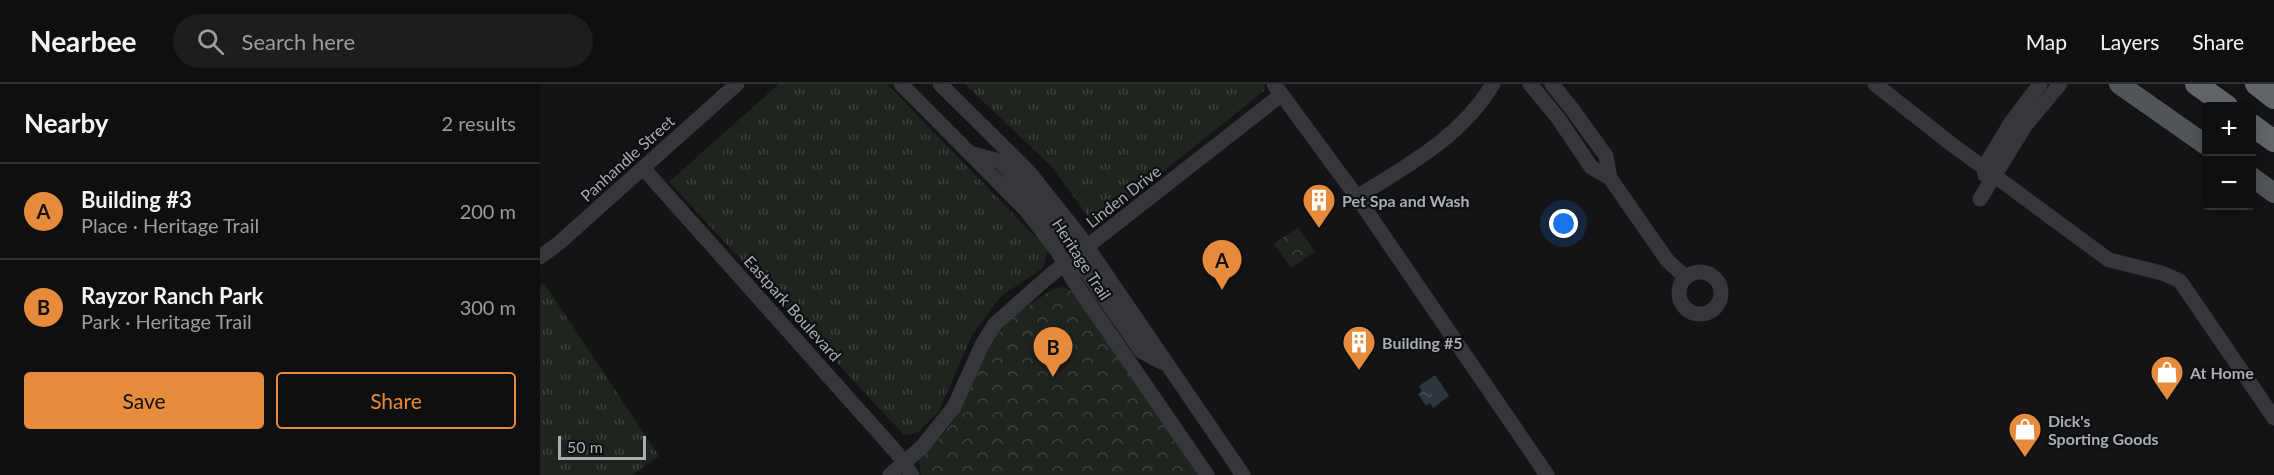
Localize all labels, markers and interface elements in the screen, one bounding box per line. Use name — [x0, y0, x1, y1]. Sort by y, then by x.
search box — [173, 14, 593, 68]
text: Nearbee — [30, 24, 137, 58]
icon: search — [194, 25, 227, 58]
text: Search here — [242, 28, 355, 55]
text: Map — [2026, 29, 2067, 54]
text: Layers — [2100, 29, 2159, 54]
text: Share — [2192, 29, 2244, 54]
map controls — [2202, 102, 2256, 210]
button: + — [2202, 102, 2256, 156]
text: Nearby — [24, 107, 109, 139]
text: 2 results — [441, 111, 516, 135]
street label: Panhandle Street — [576, 111, 678, 205]
button: − — [2202, 156, 2256, 210]
street label: Linden Drive — [1082, 161, 1164, 231]
building icon: Pet Spa and Wash — [1301, 182, 1337, 229]
text: Building #3 — [81, 186, 192, 213]
place label: Pet Spa and Wash — [1342, 191, 1470, 210]
text: A — [37, 199, 50, 223]
text: 200 m — [460, 199, 516, 223]
your location — [1549, 209, 1578, 238]
text: Place · Heritage Trail — [81, 213, 259, 237]
street label: Heritage Trail — [1049, 215, 1115, 303]
pin: A — [1202, 240, 1242, 290]
street label: Eastpark Boulevard — [741, 251, 845, 365]
text: Rayzor Ranch Park — [81, 282, 263, 309]
text: B — [37, 295, 50, 319]
text: 300 m — [460, 295, 516, 319]
text: Park · Heritage Trail — [81, 309, 252, 333]
building icon: Building #5 — [1341, 324, 1377, 371]
pin: B — [1034, 328, 1072, 377]
place label: Building #5 — [1382, 333, 1463, 352]
shop icon: At Home — [2149, 354, 2185, 401]
place label: At Home — [2189, 363, 2254, 382]
button: Save — [24, 372, 264, 429]
button: Share — [276, 372, 516, 429]
shop icon: Dick's Sporting Goods — [2007, 411, 2043, 458]
place label: Dick's Sporting Goods — [2048, 411, 2159, 448]
scale bar — [558, 433, 646, 460]
text: 50 m — [567, 437, 603, 456]

